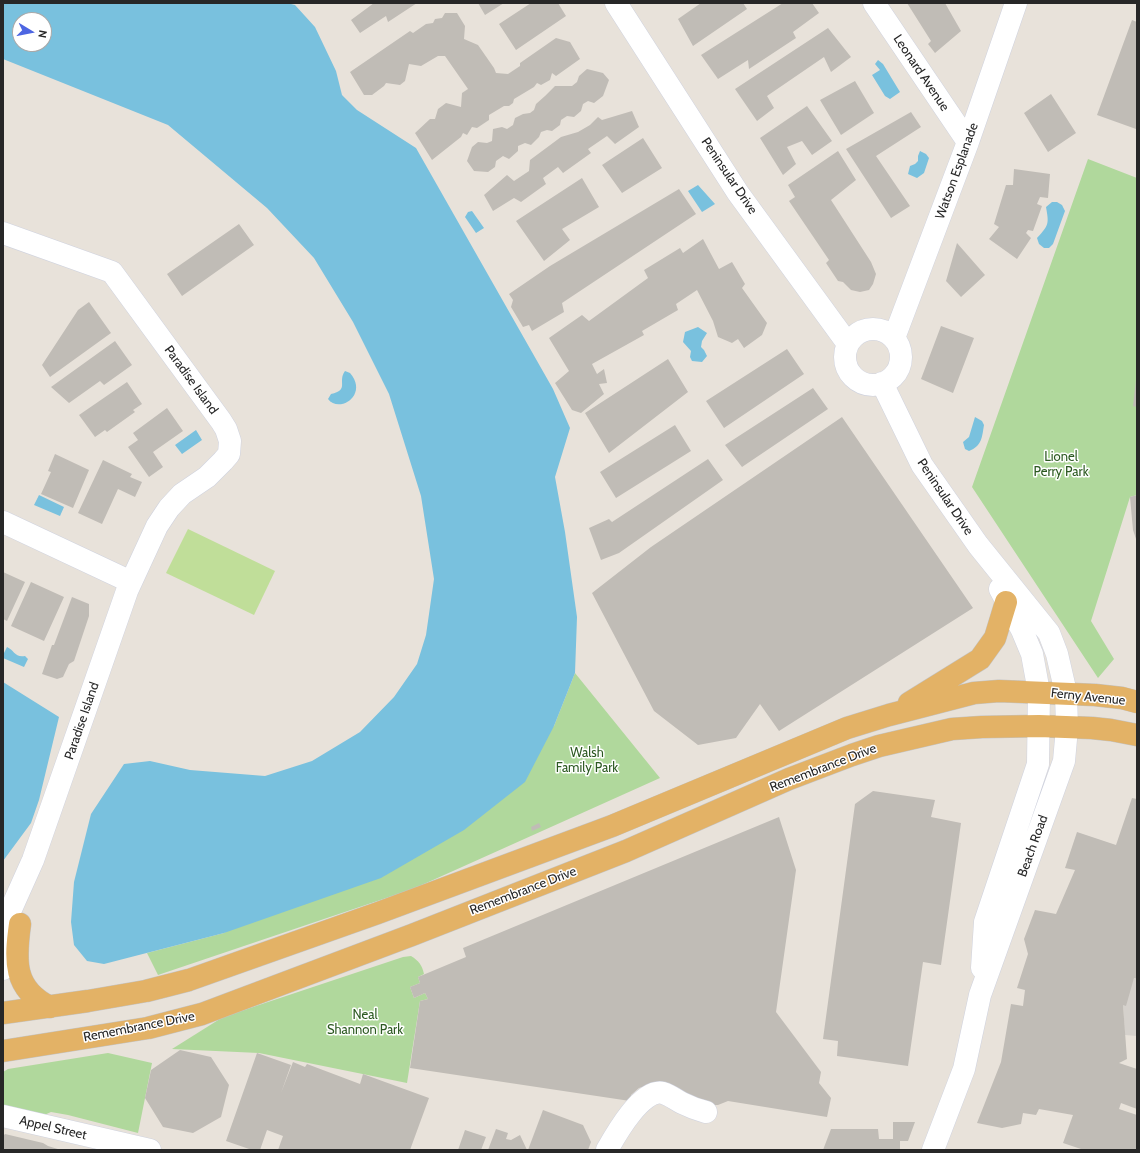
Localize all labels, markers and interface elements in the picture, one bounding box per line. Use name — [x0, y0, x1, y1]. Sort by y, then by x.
north arrow — [12, 12, 52, 52]
text: N — [35, 29, 50, 39]
street label: Leonard Avenue — [890, 32, 952, 114]
street label: Watson Esplanade — [932, 121, 982, 221]
street label: Peninsular Drive — [698, 135, 760, 217]
street label: Paradise Island — [161, 343, 221, 417]
park label: Lionel Perry Park — [1033, 449, 1089, 480]
street label: Peninsular Drive — [914, 456, 976, 538]
street label: Paradise Island — [61, 680, 103, 762]
street label: Ferny Avenue — [1050, 685, 1126, 709]
street label: Remembrance Drive — [767, 740, 879, 796]
park label: Walsh Family Park — [556, 745, 618, 776]
street label: Beach Road — [1015, 813, 1051, 879]
street label: Remembrance Drive — [467, 863, 579, 919]
park label: Neal Shannon Park — [327, 1007, 403, 1038]
street label: Remembrance Drive — [82, 1009, 196, 1045]
street label: Appel Street — [18, 1113, 88, 1143]

